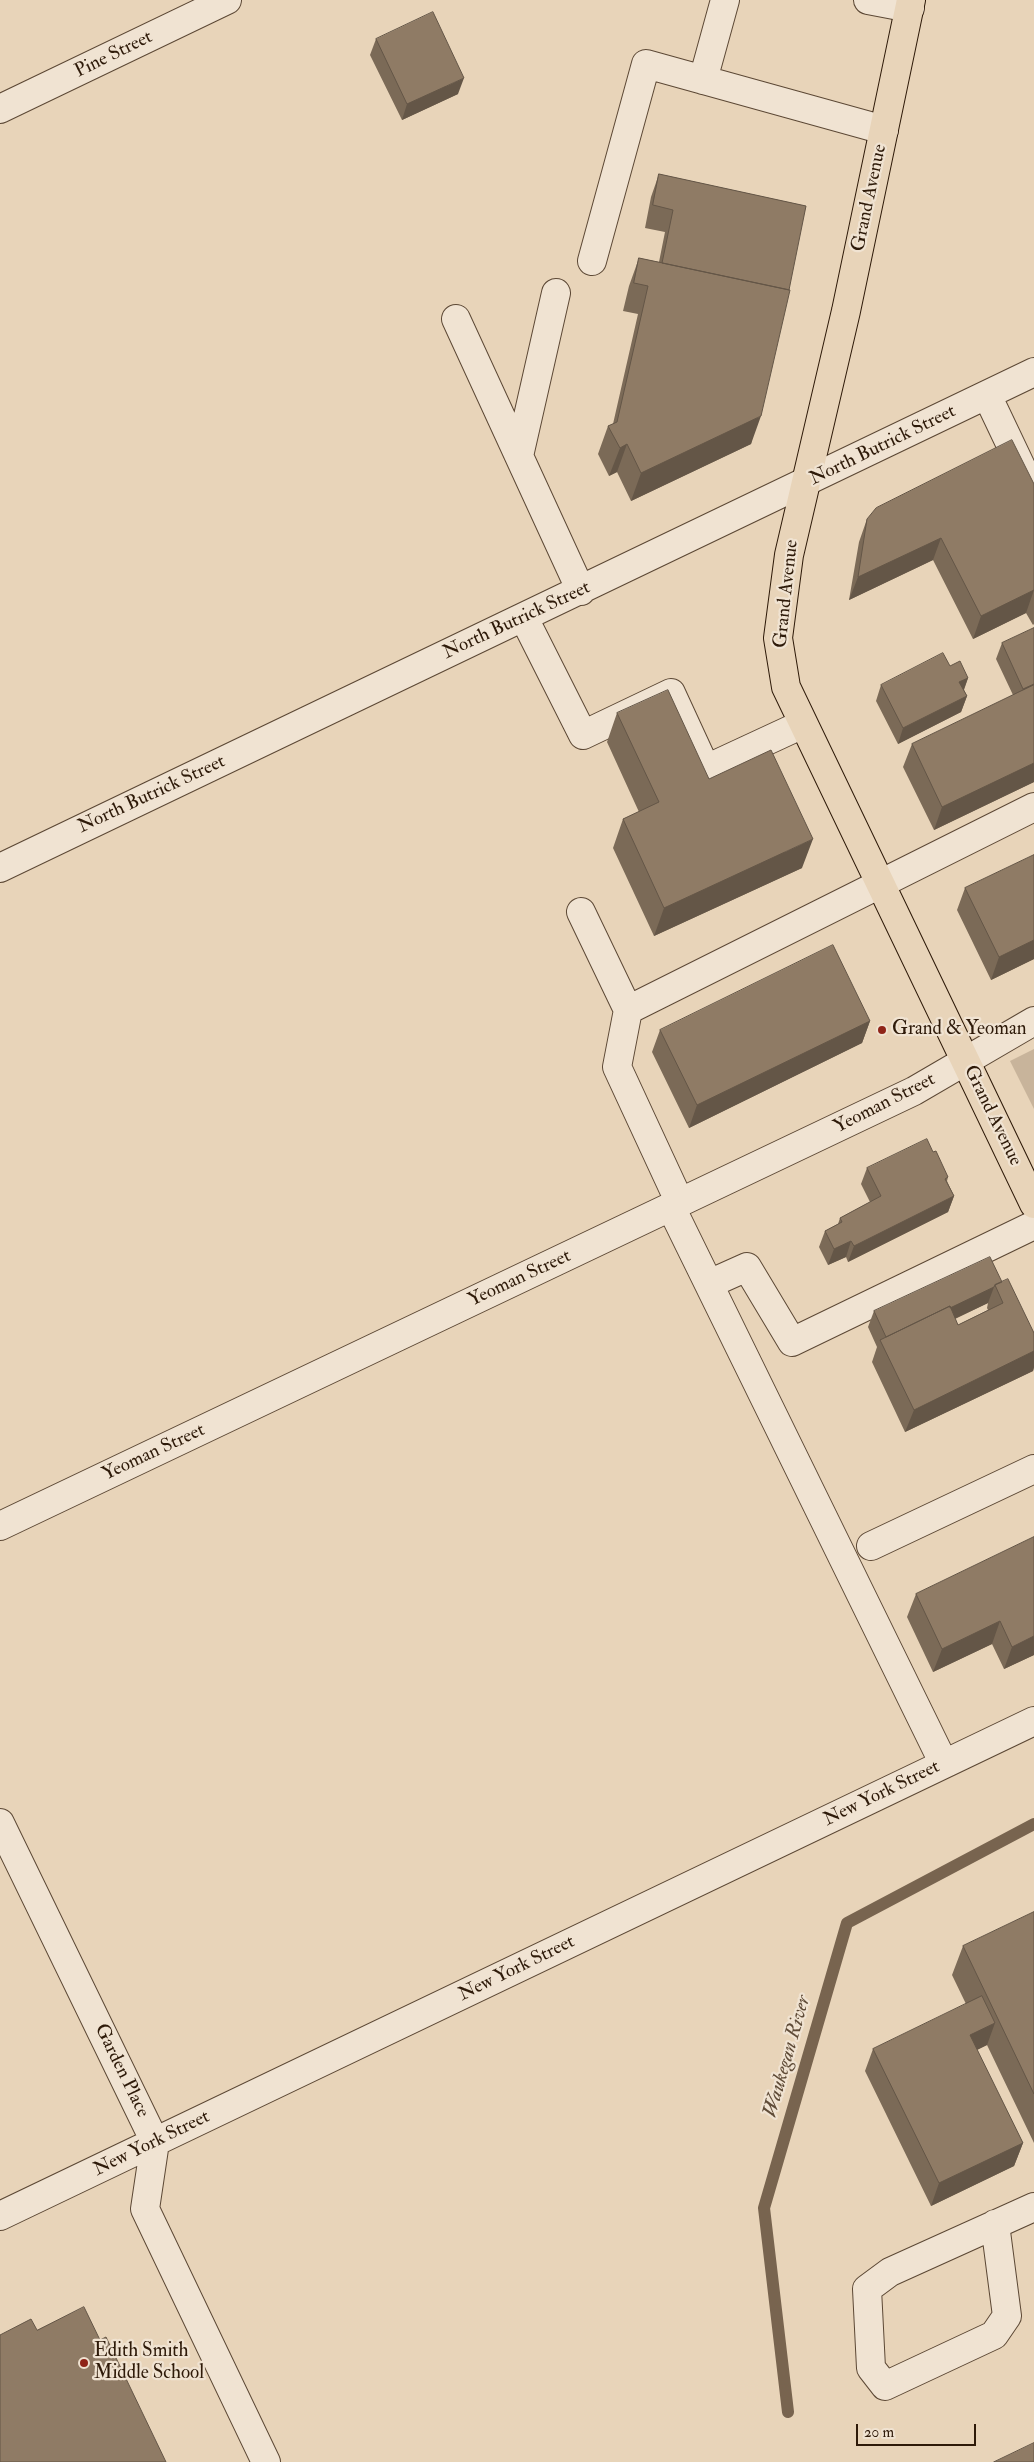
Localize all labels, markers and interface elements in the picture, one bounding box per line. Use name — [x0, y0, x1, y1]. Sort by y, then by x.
street label: Pine Street — [71, 26, 157, 84]
street label: Grand Avenue — [848, 142, 892, 254]
street label: North Butrick Street — [806, 401, 960, 491]
street label: Grand Avenue — [770, 539, 804, 649]
street label: North Butrick Street — [440, 577, 594, 665]
street label: North Butrick Street — [75, 751, 229, 839]
place label: Grand & Yeoman — [892, 1019, 1027, 1041]
marker: Grand & Yeoman — [876, 1024, 888, 1036]
street label: Grand Avenue — [958, 1062, 1026, 1170]
street label: Yeoman Street — [831, 1069, 939, 1139]
street label: Yeoman Street — [465, 1245, 575, 1313]
street label: Yeoman Street — [99, 1419, 209, 1487]
street label: New York Street — [820, 1756, 944, 1832]
street label: New York Street — [455, 1931, 579, 2007]
water label: Waukegan River — [759, 1993, 817, 2121]
street label: Garden Place — [89, 2021, 153, 2121]
street label: New York Street — [90, 2106, 214, 2182]
place label: Edith Smith Middle School — [94, 2341, 204, 2385]
marker: Edith Smith Middle School — [78, 2357, 90, 2369]
scale bar — [859, 2414, 979, 2446]
text: 20 m — [864, 2423, 894, 2442]

